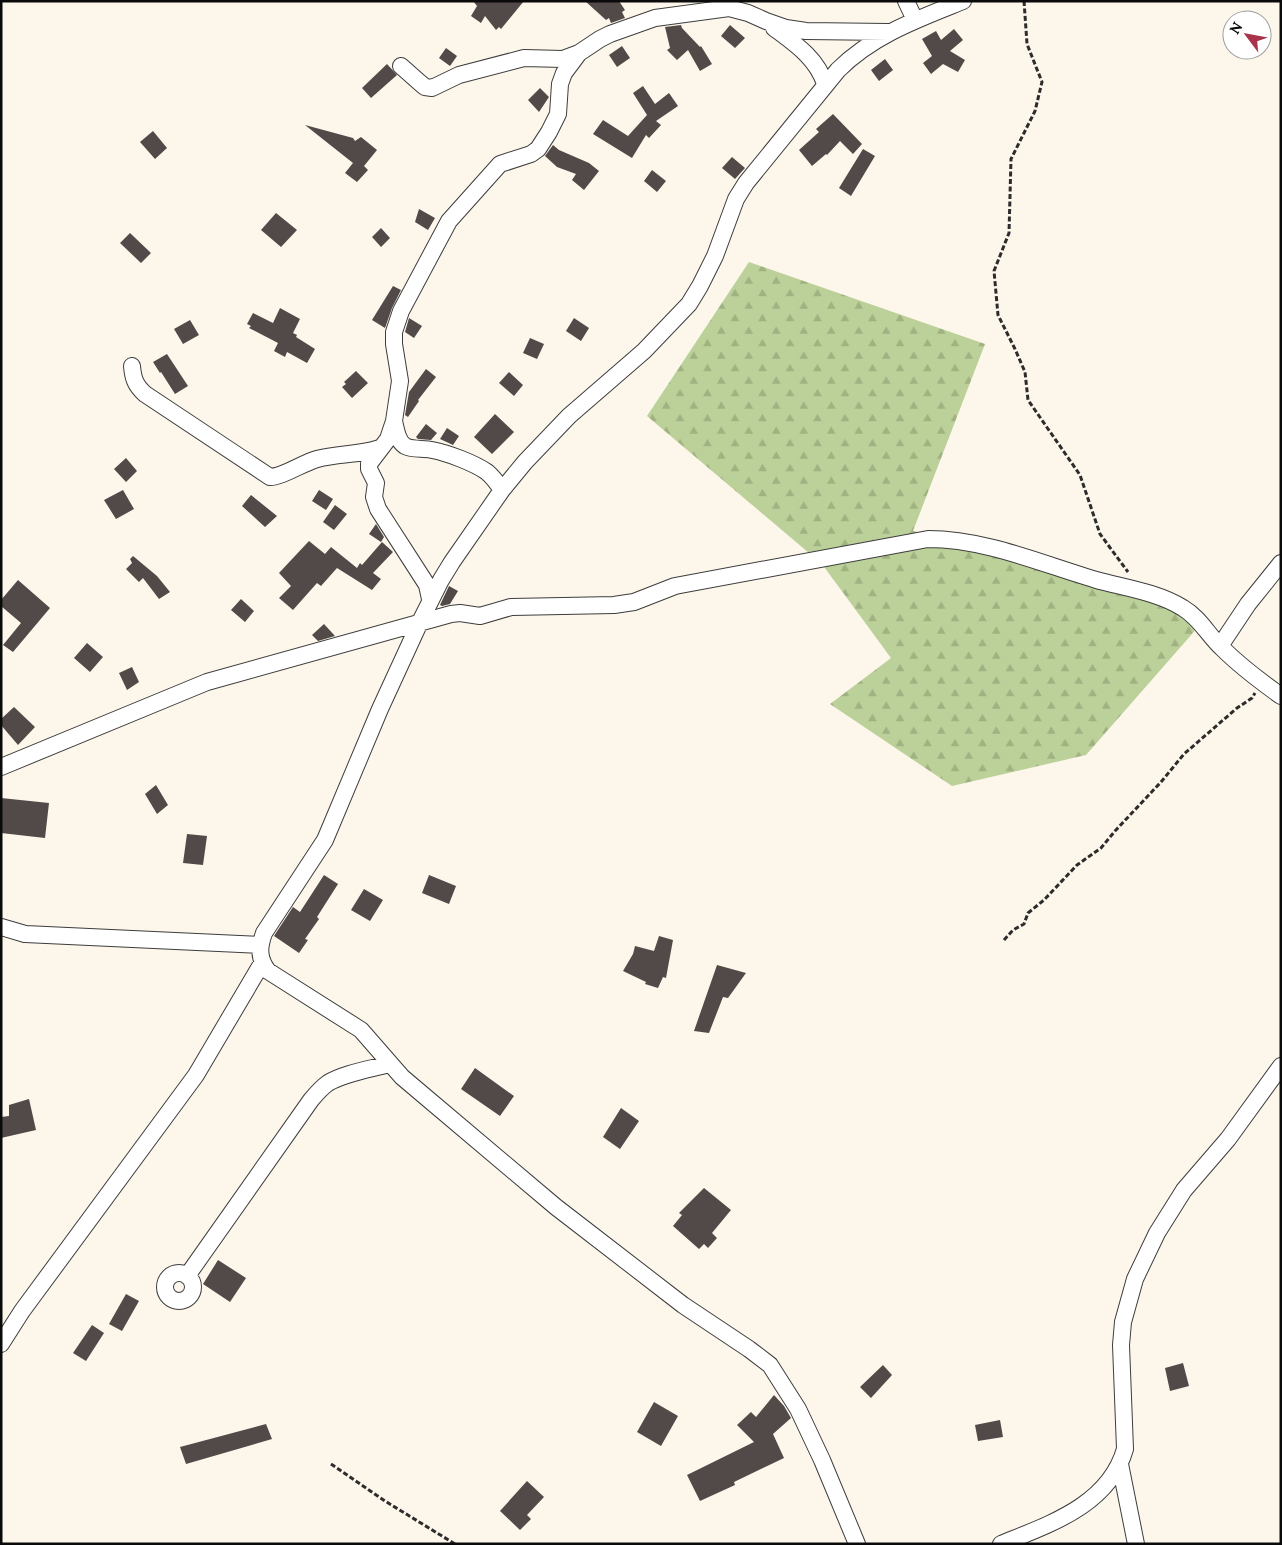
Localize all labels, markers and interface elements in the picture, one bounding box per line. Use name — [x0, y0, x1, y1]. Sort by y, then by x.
north arrow — [1222, 10, 1272, 60]
text: N — [1225, 19, 1247, 37]

